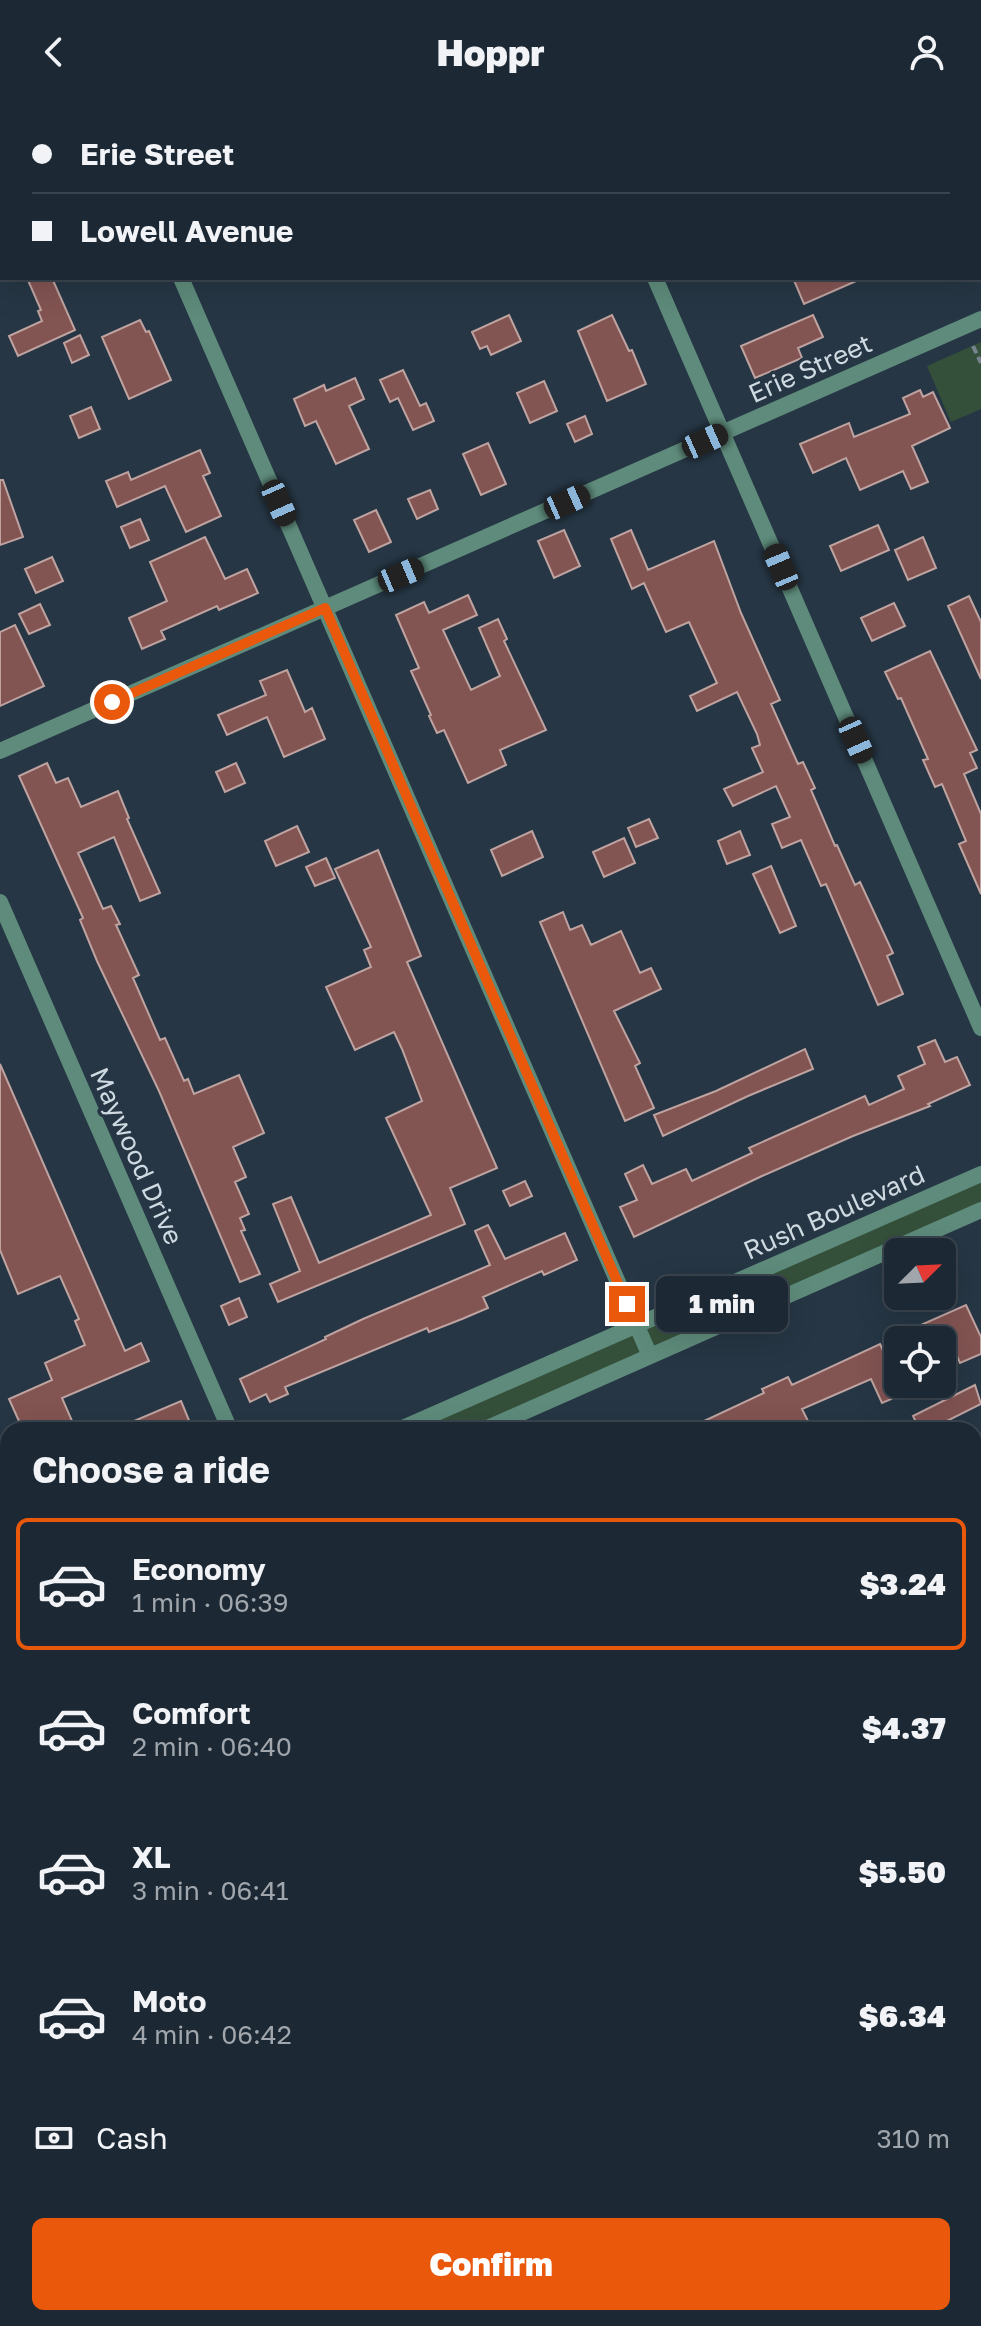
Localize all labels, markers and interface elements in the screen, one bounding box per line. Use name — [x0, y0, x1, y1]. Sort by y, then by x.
icon: back — [32, 30, 76, 74]
icon: person — [905, 30, 949, 74]
text: Hoppr — [436, 31, 545, 74]
text: Erie Street — [80, 136, 234, 172]
text: Lowell Avenue — [80, 213, 293, 249]
street label: Erie Street — [744, 327, 876, 409]
car — [678, 420, 732, 462]
car — [258, 476, 300, 530]
car — [540, 481, 594, 523]
car — [761, 540, 801, 594]
car — [374, 555, 428, 595]
route start — [94, 684, 130, 720]
car — [835, 713, 877, 767]
street label: Maywood Drive — [84, 1063, 190, 1249]
street label: Rush Boulevard — [739, 1158, 929, 1266]
north arrow — [884, 1238, 956, 1310]
map controls — [884, 1238, 956, 1398]
callout: 1 min — [655, 1276, 787, 1332]
route end — [609, 1286, 645, 1322]
text: 1 min — [689, 1288, 755, 1319]
button: locate — [884, 1326, 956, 1398]
text: Choose a ride — [32, 1448, 270, 1491]
icon: car — [36, 1548, 108, 1620]
text: Economy — [132, 1551, 266, 1587]
text: $3.24 — [859, 1566, 946, 1602]
text: 1 min · 06:39 — [132, 1587, 288, 1618]
icon: car — [36, 1692, 108, 1764]
text: Comfort — [132, 1695, 251, 1731]
text: $4.37 — [862, 1710, 946, 1746]
text: 2 min · 06:40 — [132, 1731, 292, 1762]
icon: car — [36, 1836, 108, 1908]
text: XL — [132, 1839, 171, 1875]
text: $5.50 — [858, 1854, 946, 1890]
text: 3 min · 06:41 — [132, 1875, 289, 1906]
icon: car — [36, 1980, 108, 2052]
text: Moto — [132, 1983, 207, 2019]
text: $6.34 — [859, 1998, 946, 2034]
text: 4 min · 06:42 — [132, 2019, 292, 2050]
icon: cash — [32, 2116, 76, 2160]
text: Cash — [96, 2120, 168, 2156]
text: 310 m — [877, 2123, 950, 2154]
button: Confirm — [32, 2218, 950, 2310]

